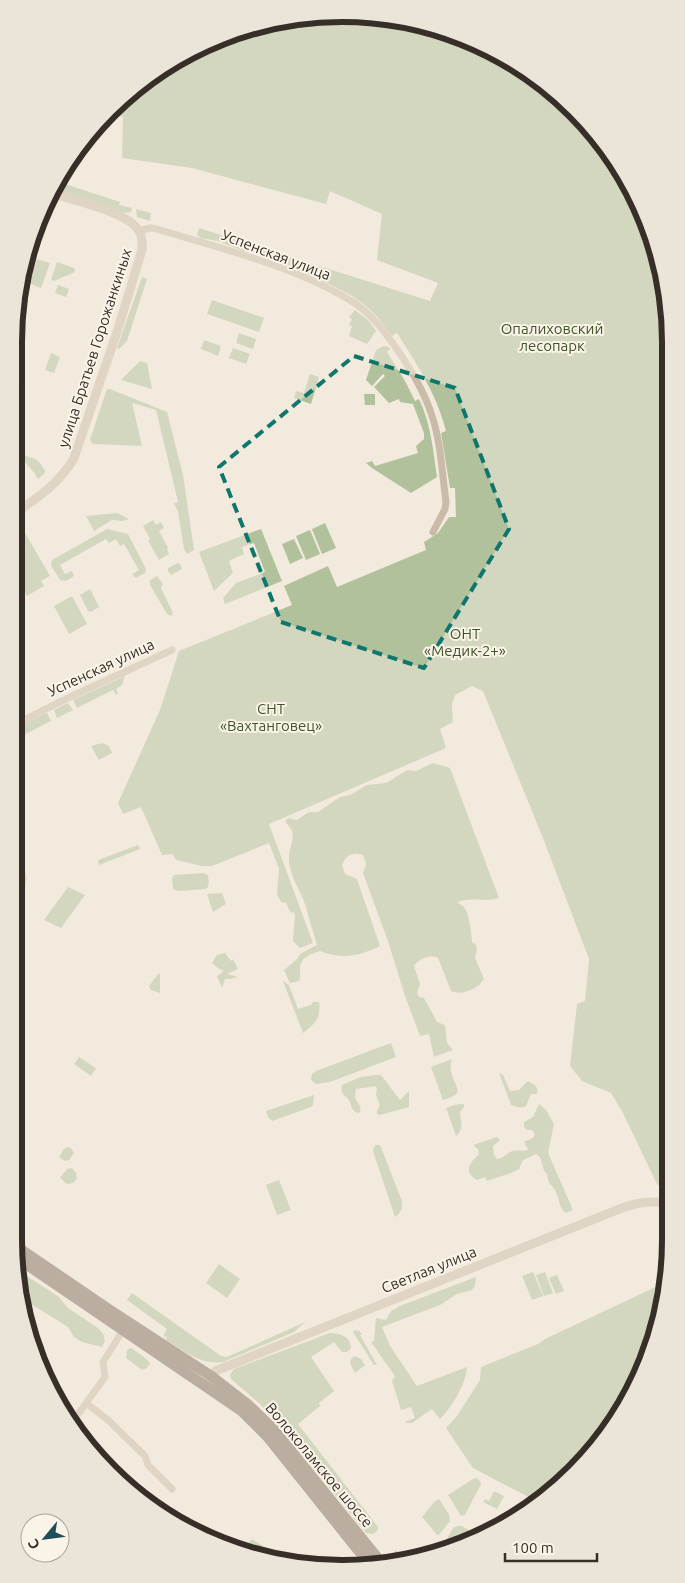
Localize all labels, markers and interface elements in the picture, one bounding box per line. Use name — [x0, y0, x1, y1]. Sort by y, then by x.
street label: Успенская улица — [219, 226, 333, 283]
street label: улица Братьев Горожанкиных — [54, 246, 135, 450]
park label: Опалиховский лесопарк — [501, 320, 603, 354]
park label: ОНТ «Медик-2+» — [424, 625, 506, 659]
street label: Успенская улица — [45, 635, 157, 700]
park label: СНТ «Вахтанговец» — [220, 700, 322, 734]
street label: Светлая улица — [379, 1243, 479, 1296]
street label: Волоколамское шоссе — [262, 1399, 377, 1530]
north arrow — [20, 1513, 70, 1563]
scale bar — [505, 1530, 598, 1562]
text: С — [24, 1536, 43, 1552]
text: 100 m — [512, 1539, 554, 1556]

